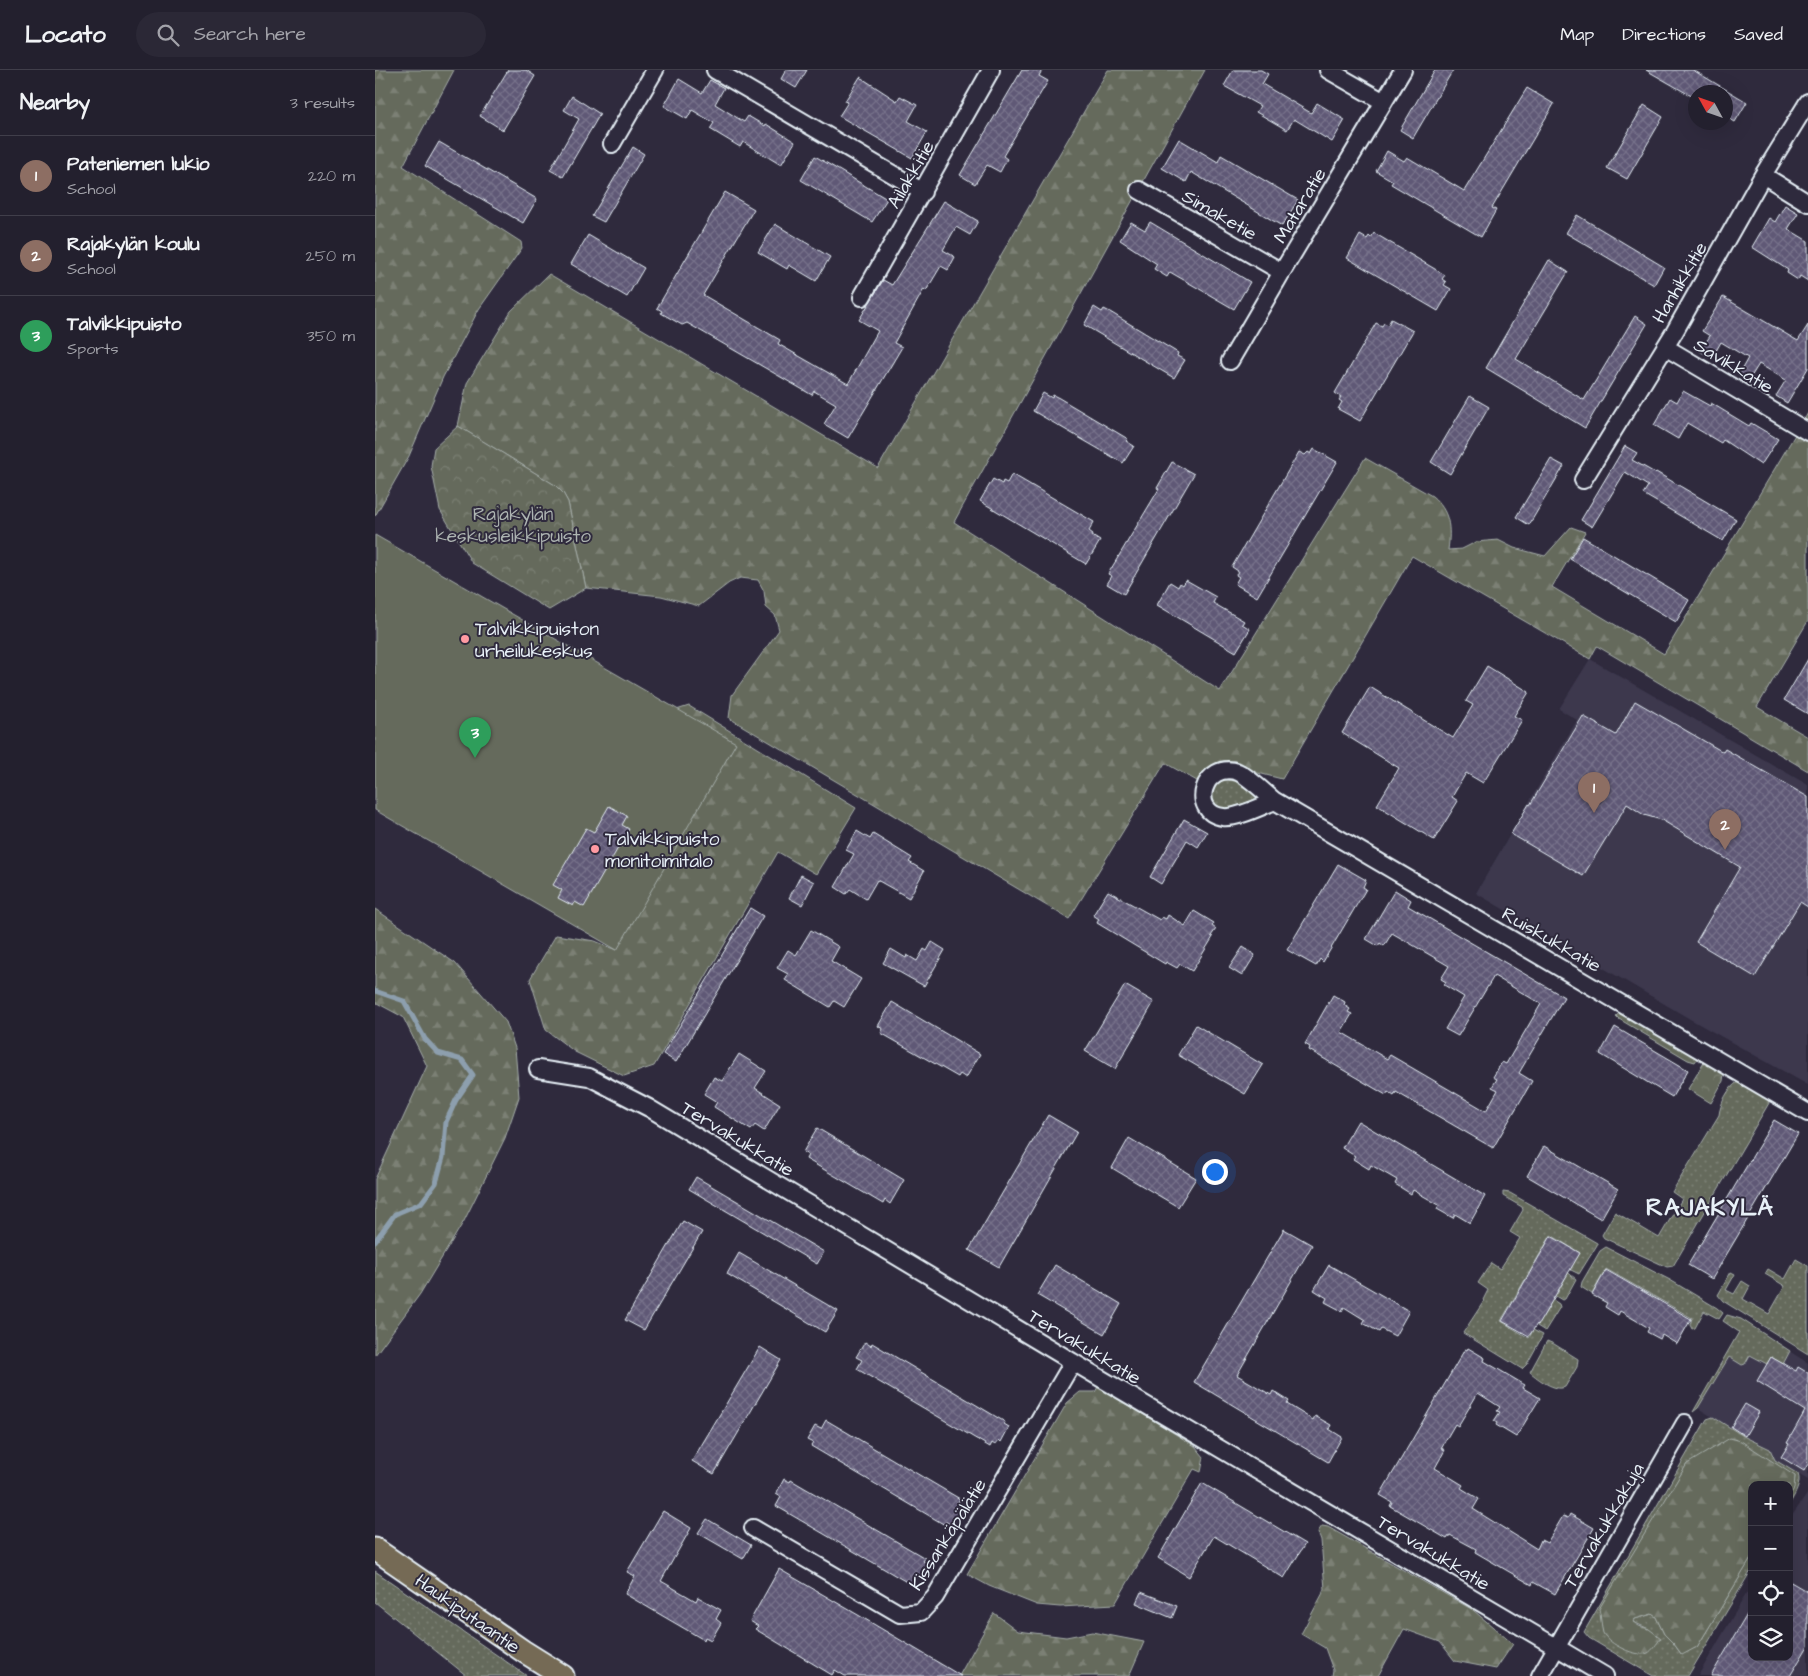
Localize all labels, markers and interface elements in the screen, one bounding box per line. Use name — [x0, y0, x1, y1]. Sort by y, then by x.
search box — [136, 12, 486, 57]
text: Locato — [25, 18, 106, 52]
icon: search — [154, 21, 182, 49]
text: Search here — [194, 21, 306, 48]
text: Map — [1560, 22, 1594, 47]
text: Directions — [1622, 22, 1706, 47]
text: Saved — [1734, 22, 1783, 47]
north arrow — [1688, 85, 1733, 130]
text: Nearby — [20, 88, 90, 117]
text: 3 results — [290, 92, 355, 114]
street label: Ailakkitie — [881, 136, 942, 214]
text: Pateniemen lukio — [67, 151, 209, 178]
street label: Mataratie — [1267, 163, 1333, 249]
text: 1 — [35, 165, 37, 187]
text: 220 m — [308, 165, 355, 187]
text: School — [67, 178, 116, 200]
street label: Simaketie — [1177, 183, 1262, 248]
text: Rajakylän koulu — [67, 231, 200, 258]
street label: Hanhikkitie — [1646, 237, 1714, 328]
text: 2 — [31, 245, 41, 267]
text: 250 m — [306, 245, 355, 267]
text: School — [67, 258, 116, 280]
text: Talvikkipuisto — [67, 311, 181, 338]
text: 3 — [32, 325, 40, 347]
text: 350 m — [307, 325, 355, 347]
street label: Savikkatie — [1688, 332, 1778, 401]
text: Sports — [67, 338, 119, 360]
park label: Rajakylän keskusleikkipuisto — [435, 501, 591, 550]
place label: Talvikkipuiston urheilukeskus — [475, 616, 599, 665]
marker: Talvikkipuiston urheilukeskus — [459, 633, 471, 645]
pin: 3 — [459, 717, 491, 758]
pin: 1 — [1578, 772, 1610, 813]
pin: 2 — [1709, 809, 1741, 850]
place label: Talvikkipuisto monitoimitalo — [605, 826, 720, 875]
marker: Talvikkipuisto monitoimitalo — [589, 843, 601, 855]
street label: Ruiskukkatie — [1497, 901, 1606, 980]
street label: Tervakukkatie — [676, 1095, 799, 1184]
your location — [1202, 1159, 1228, 1185]
district label: RAJAKYLÄ — [1646, 1191, 1774, 1225]
street label: Tervakukkatie — [1023, 1303, 1146, 1392]
street label: Tervakukkakuja — [1557, 1458, 1651, 1593]
street label: Kissankäpälätie — [903, 1473, 994, 1596]
map controls — [1748, 1481, 1793, 1661]
button: + — [1748, 1481, 1793, 1526]
street label: Tervakukkatie — [1372, 1509, 1495, 1598]
button: − — [1748, 1526, 1793, 1571]
street label: Haukiputaantie — [409, 1568, 525, 1661]
button: locate — [1748, 1571, 1793, 1616]
button: layers — [1748, 1616, 1793, 1661]

